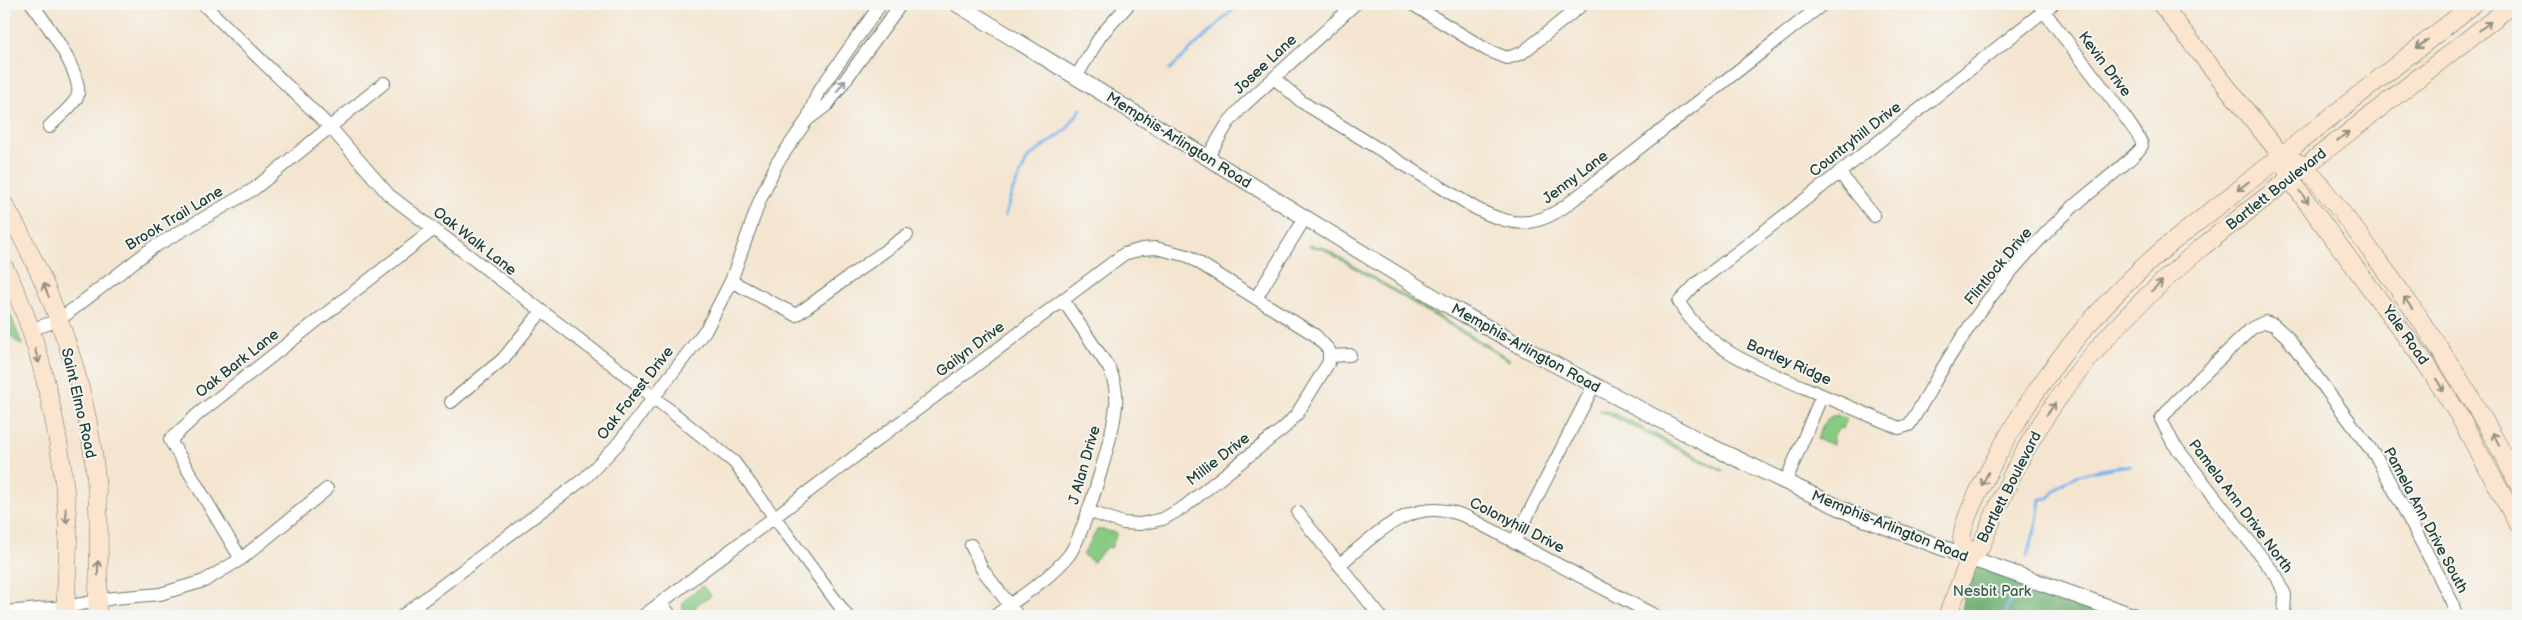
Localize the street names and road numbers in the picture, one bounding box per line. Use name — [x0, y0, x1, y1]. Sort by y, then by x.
street label: Kevin Drive — [2074, 28, 2135, 101]
street label: Josee Lane — [1230, 30, 1301, 98]
street label: Memphis-Arlington Road — [1103, 88, 1255, 193]
street label: Countryhill Drive — [1806, 98, 1905, 181]
street label: Bartlett Boulevard — [2222, 144, 2330, 235]
street label: Jenny Lane — [1539, 147, 1612, 208]
street label: Brook Trail Lane — [122, 182, 226, 255]
street label: Oak Walk Lane — [429, 203, 520, 280]
street label: Flintlock Drive — [1960, 224, 2036, 309]
street label: Memphis-Arlington Road — [1448, 300, 1604, 397]
street label: Yale Road — [2378, 301, 2433, 369]
street label: Gailyn Drive — [932, 317, 1009, 381]
street label: Oak Bark Lane — [192, 325, 283, 402]
street label: Bartley Ridge — [1743, 335, 1834, 390]
street label: Oak Forest Drive — [593, 343, 678, 444]
street label: Saint Elmo Road — [57, 346, 100, 460]
street label: J Alan Drive — [1064, 424, 1105, 507]
street label: Bartlett Boulevard — [1973, 428, 2046, 546]
street label: Millie Drive — [1183, 429, 1254, 490]
street label: Pamela Ann Drive North — [2184, 436, 2297, 577]
street label: Pamela Ann Drive South — [2379, 444, 2472, 596]
street label: Memphis-Arlington Road — [1809, 486, 1971, 567]
street label: Colonyhill Drive — [1466, 493, 1568, 558]

